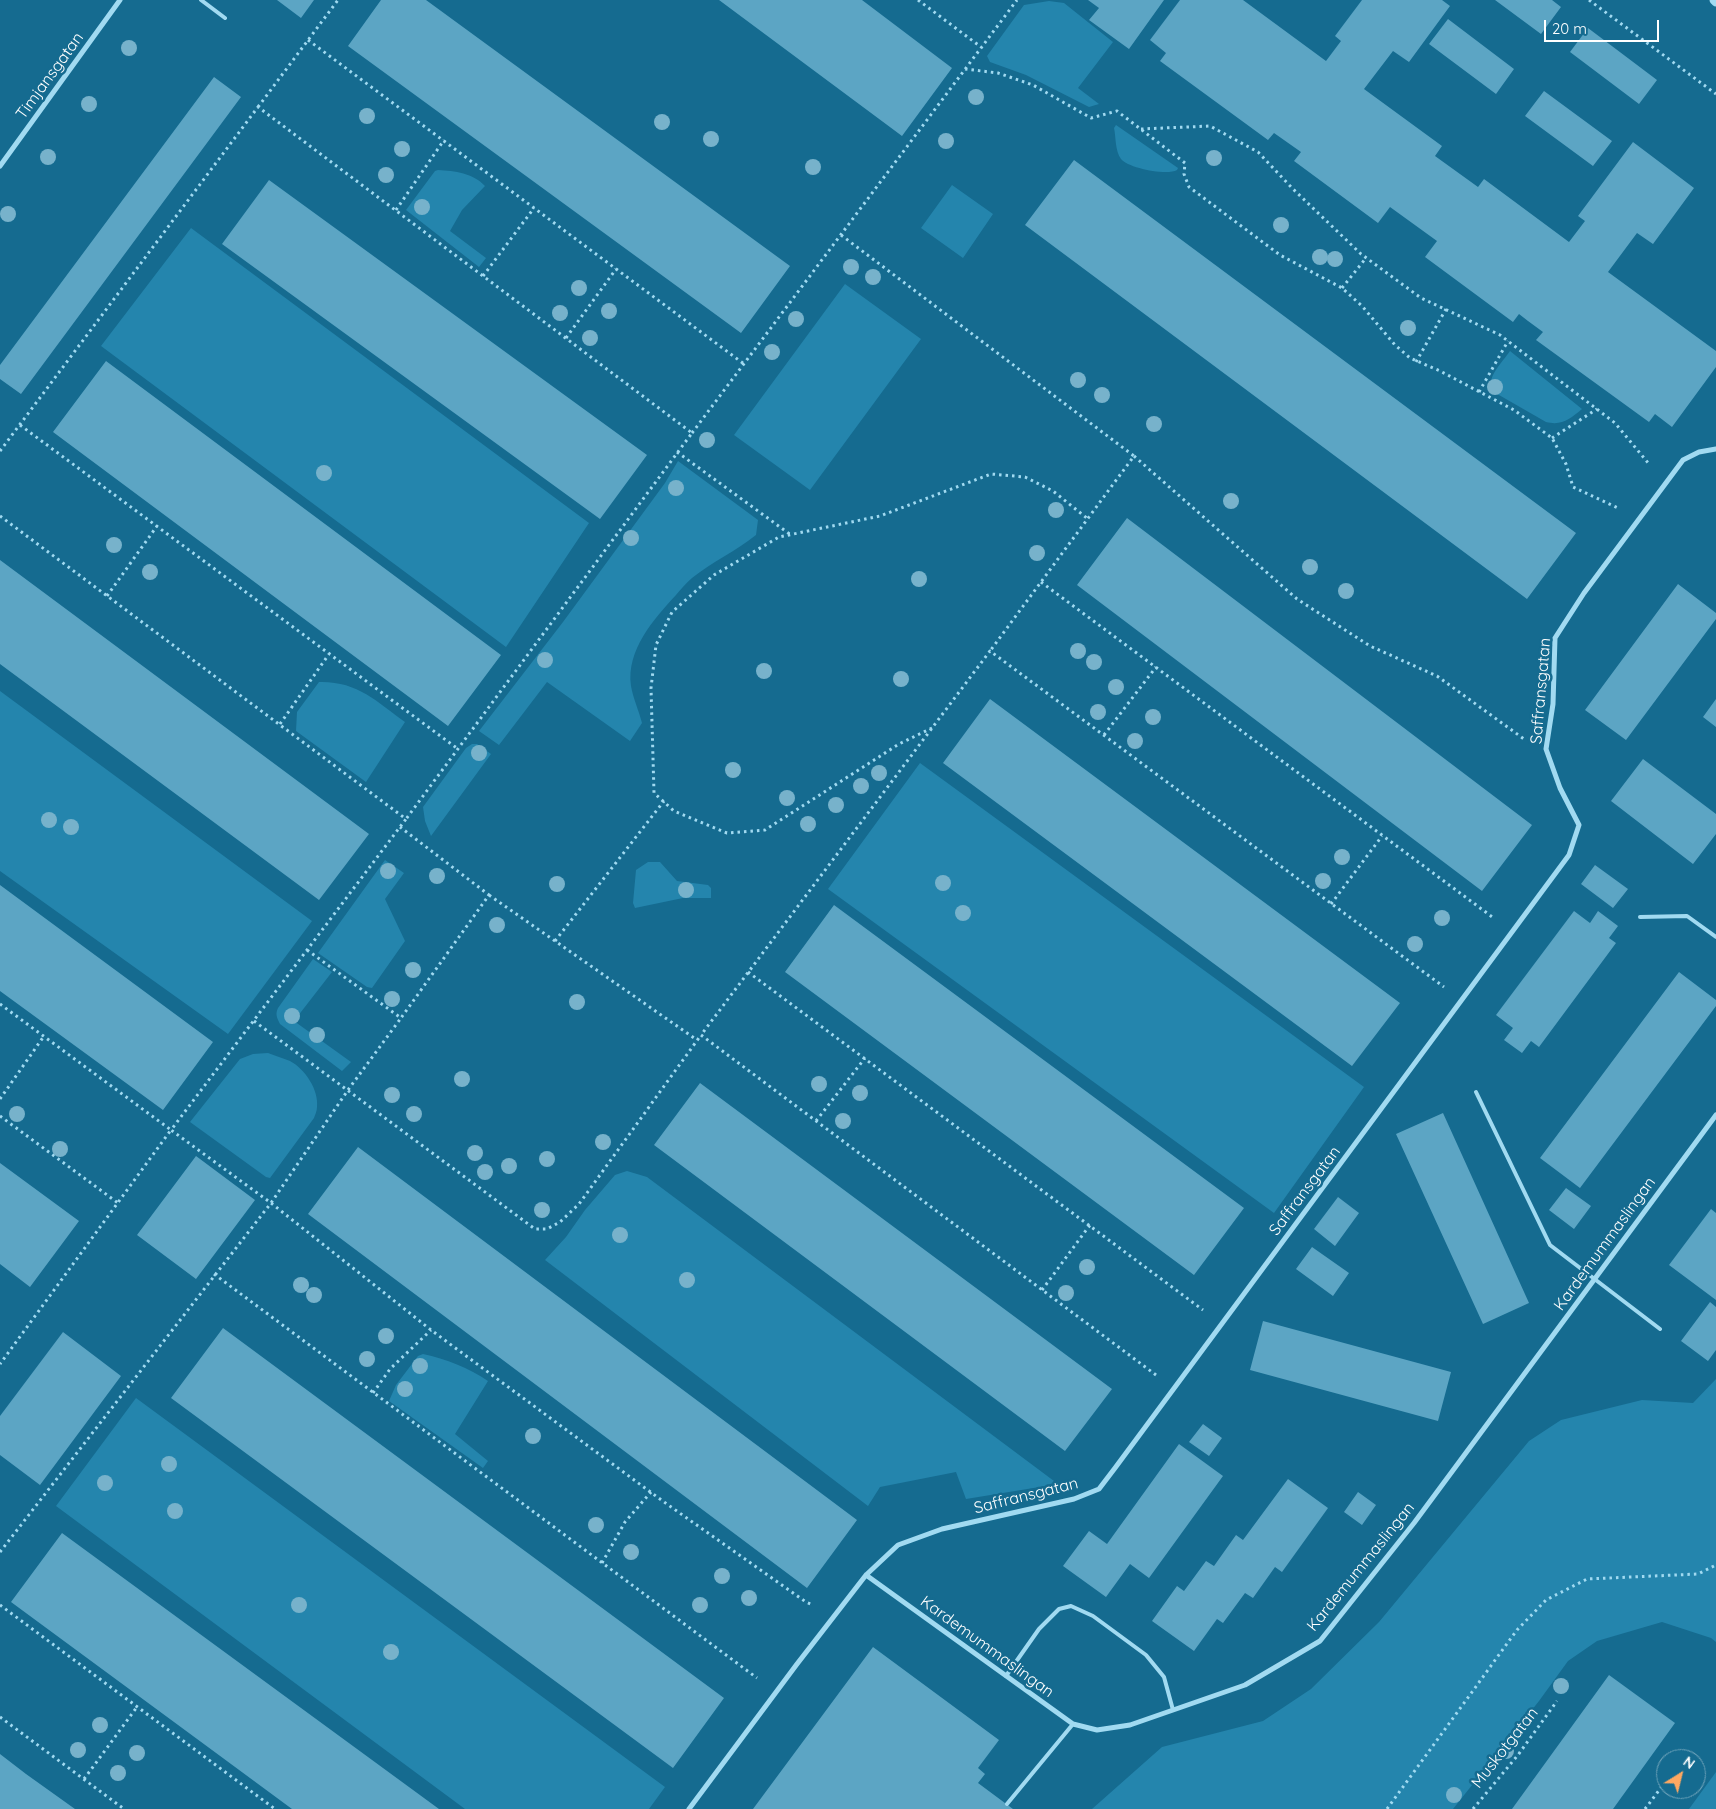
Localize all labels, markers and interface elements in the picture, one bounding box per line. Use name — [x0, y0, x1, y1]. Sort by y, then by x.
scale bar — [1546, 10, 1661, 42]
text: 20 m — [1552, 19, 1587, 38]
street label: Timjansgatan — [12, 29, 88, 123]
street label: Saffransgatan — [1527, 637, 1555, 745]
street label: Saffransgatan — [1265, 1143, 1345, 1239]
street label: Kardemummaslingan — [1550, 1174, 1660, 1314]
street label: Saffransgatan — [972, 1474, 1080, 1518]
street label: Kardemummaslingan — [1303, 1499, 1419, 1635]
street label: Kardemummaslingan — [917, 1592, 1057, 1702]
street label: Muskotgatan — [1468, 1704, 1542, 1792]
north arrow — [1656, 1749, 1706, 1799]
text: N — [1680, 1752, 1699, 1773]

